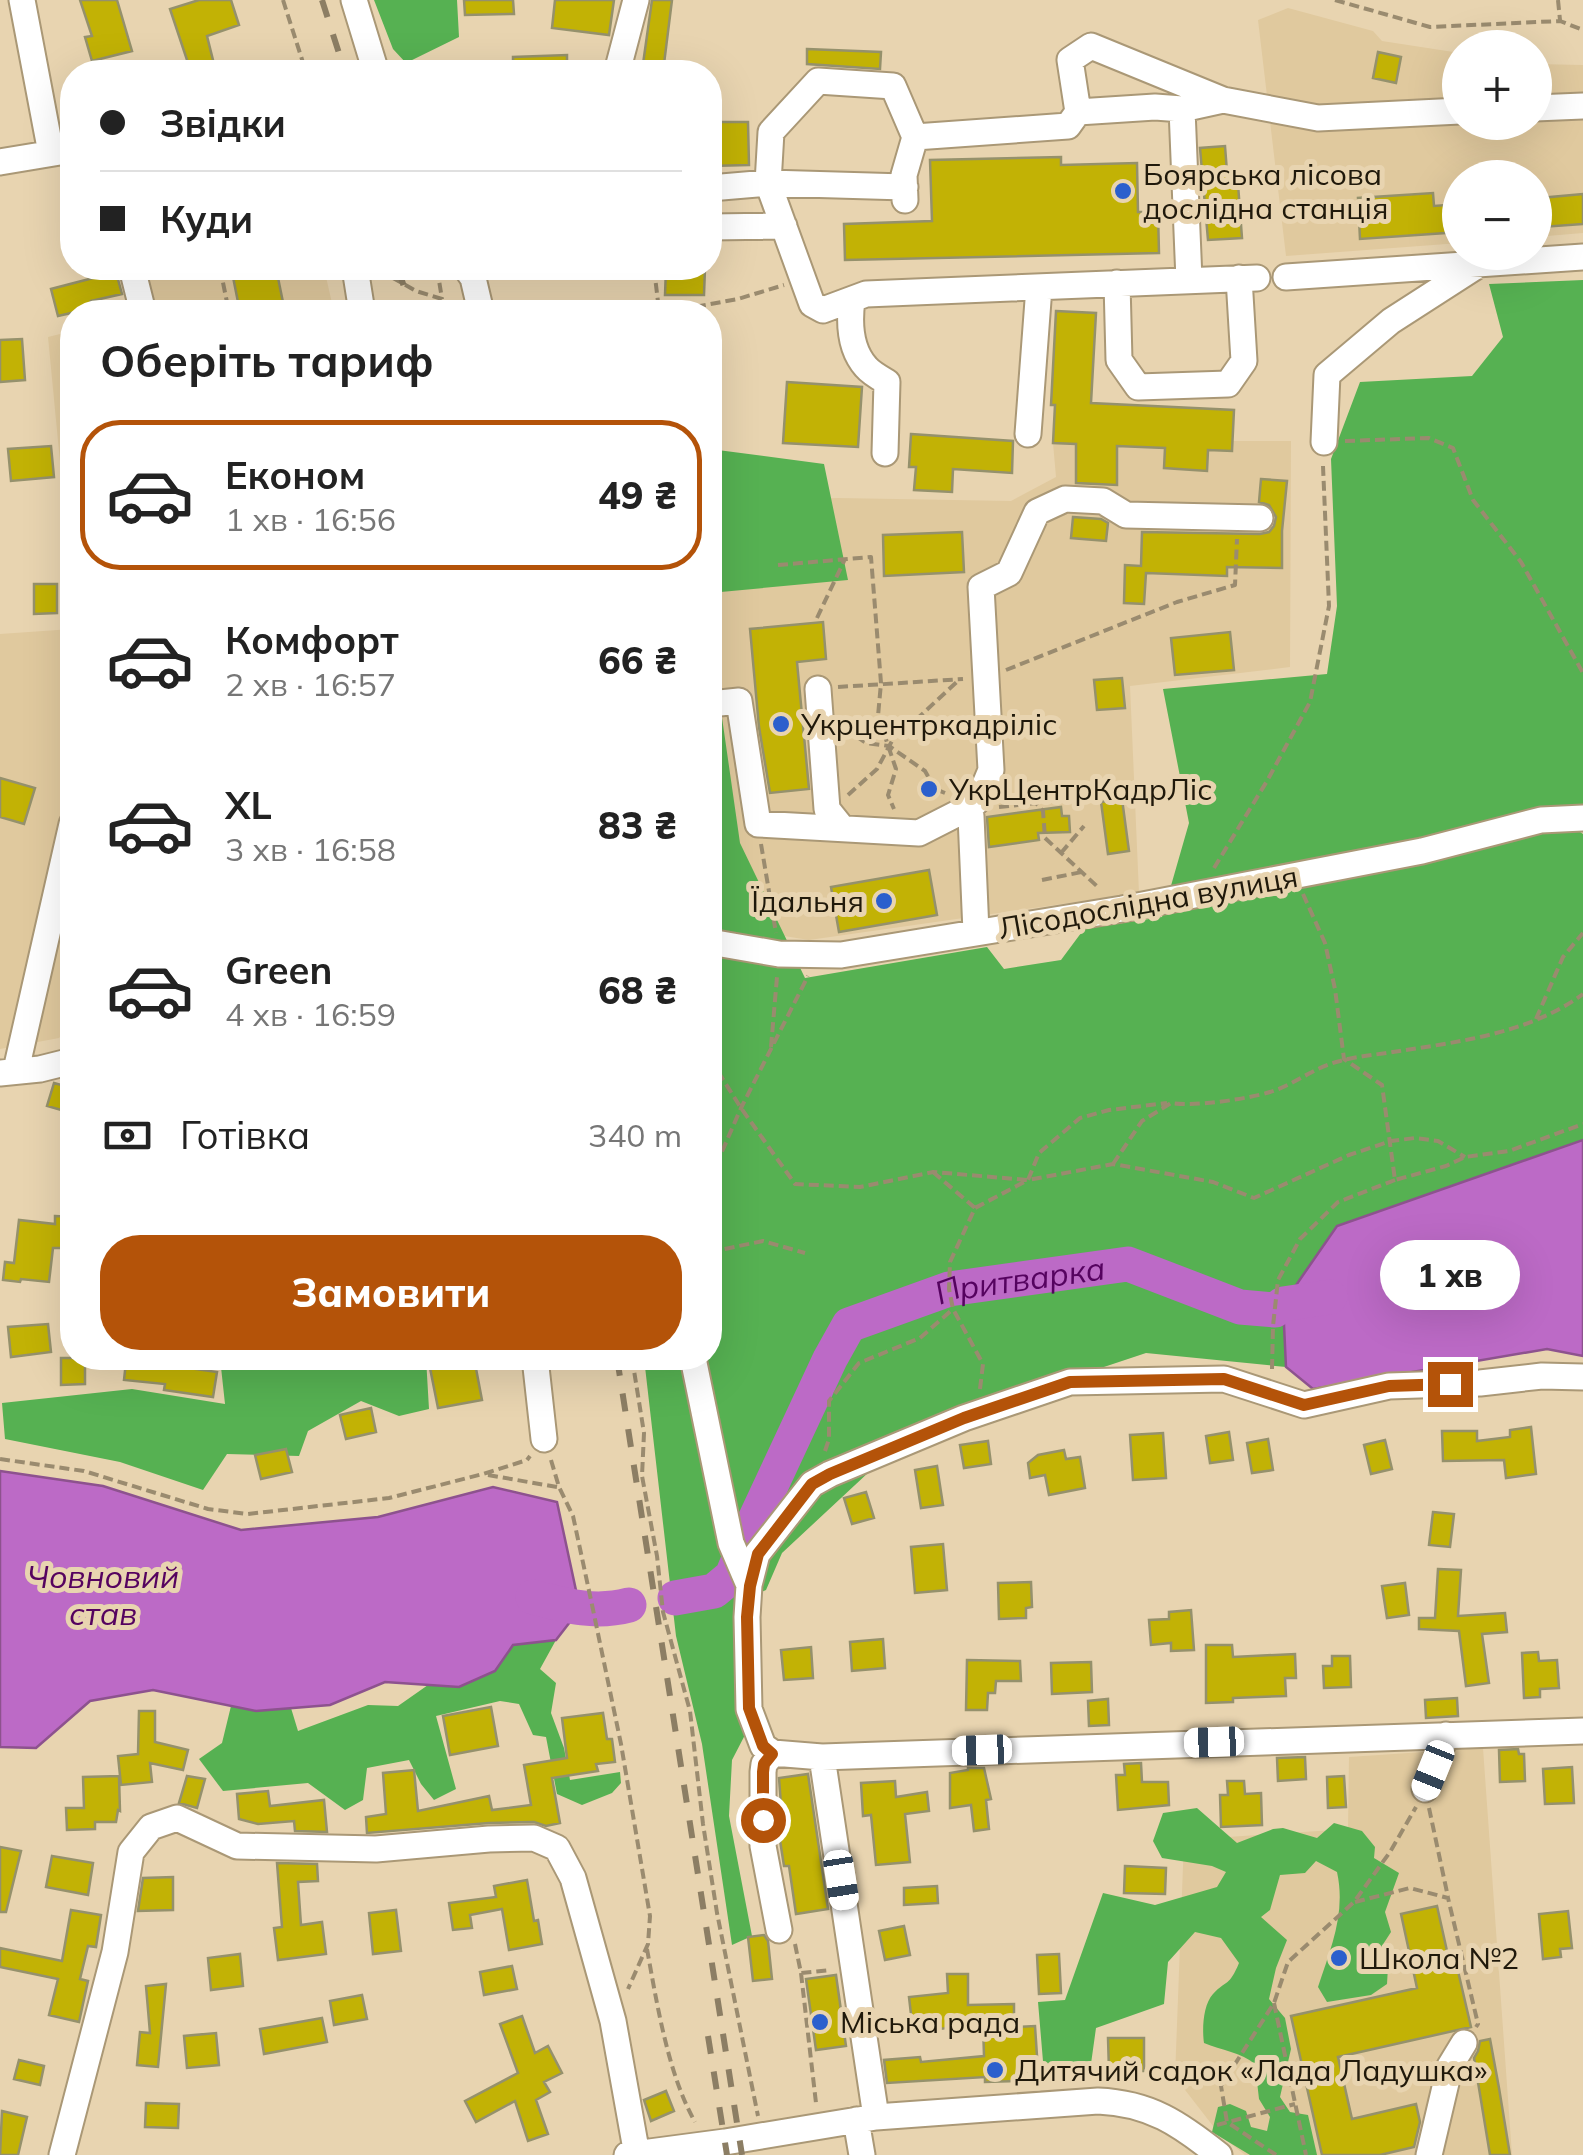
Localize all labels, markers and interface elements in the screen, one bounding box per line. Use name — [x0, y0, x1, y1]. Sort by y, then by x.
map controls — [1442, 30, 1552, 270]
button: + — [1442, 30, 1552, 140]
text: Звідки — [160, 99, 286, 147]
place label: Боярська лісова дослідна станція — [1143, 155, 1388, 227]
button: − — [1442, 160, 1552, 270]
marker: Боярська лісова дослідна станція — [1112, 180, 1134, 202]
text: Куди — [160, 195, 253, 243]
text: Оберіть тариф — [100, 332, 434, 388]
icon: car — [105, 450, 195, 540]
text: Економ — [225, 451, 365, 499]
text: 49 ₴ — [598, 471, 677, 519]
text: 1 хв · 16:56 — [225, 499, 396, 539]
icon: car — [105, 615, 195, 705]
text: Комфорт — [225, 616, 399, 664]
text: 66 ₴ — [598, 636, 677, 684]
text: 2 хв · 16:57 — [225, 664, 396, 704]
place label: Укрцентркадріліс — [800, 705, 1057, 743]
marker: Укрцентркадріліс — [770, 713, 792, 735]
place label: УкрЦентрКадрЛіс — [948, 770, 1212, 808]
marker: УкрЦентрКадрЛіс — [918, 778, 940, 800]
icon: car — [105, 780, 195, 870]
text: XL — [225, 781, 272, 829]
text: 83 ₴ — [598, 801, 677, 849]
text: 3 хв · 16:58 — [225, 829, 396, 869]
street label: Лісодослідна вулиця — [995, 857, 1301, 947]
place label: Їдальня — [750, 882, 864, 920]
marker: Їдальня — [873, 890, 895, 912]
icon: car — [105, 945, 195, 1035]
text: Green — [225, 946, 332, 994]
text: 68 ₴ — [598, 966, 677, 1014]
text: 4 хв · 16:59 — [225, 994, 396, 1034]
icon: cash — [100, 1108, 155, 1163]
text: Готівка — [180, 1111, 310, 1159]
text: 340 m — [588, 1115, 682, 1155]
button: Замовити — [100, 1235, 682, 1350]
callout: 1 хв — [1380, 1239, 1520, 1309]
water label: Притварка — [929, 1247, 1107, 1313]
text: 1 хв — [1417, 1255, 1483, 1295]
route end — [1428, 1362, 1473, 1407]
water label: Човновий став — [27, 1556, 179, 1633]
car — [1183, 1726, 1245, 1758]
car — [951, 1734, 1013, 1766]
car — [1408, 1737, 1458, 1803]
route start — [741, 1798, 786, 1843]
car — [821, 1848, 861, 1912]
place label: Школа №2 — [1359, 1939, 1519, 1977]
marker: Школа №2 — [1328, 1947, 1350, 1969]
place label: Міська рада — [840, 2003, 1020, 2041]
marker: Міська рада — [809, 2011, 831, 2033]
place label: Дитячий садок «Лада Ладушка» — [1015, 2051, 1487, 2089]
marker: Дитячий садок «Лада Ладушка» — [984, 2059, 1006, 2081]

